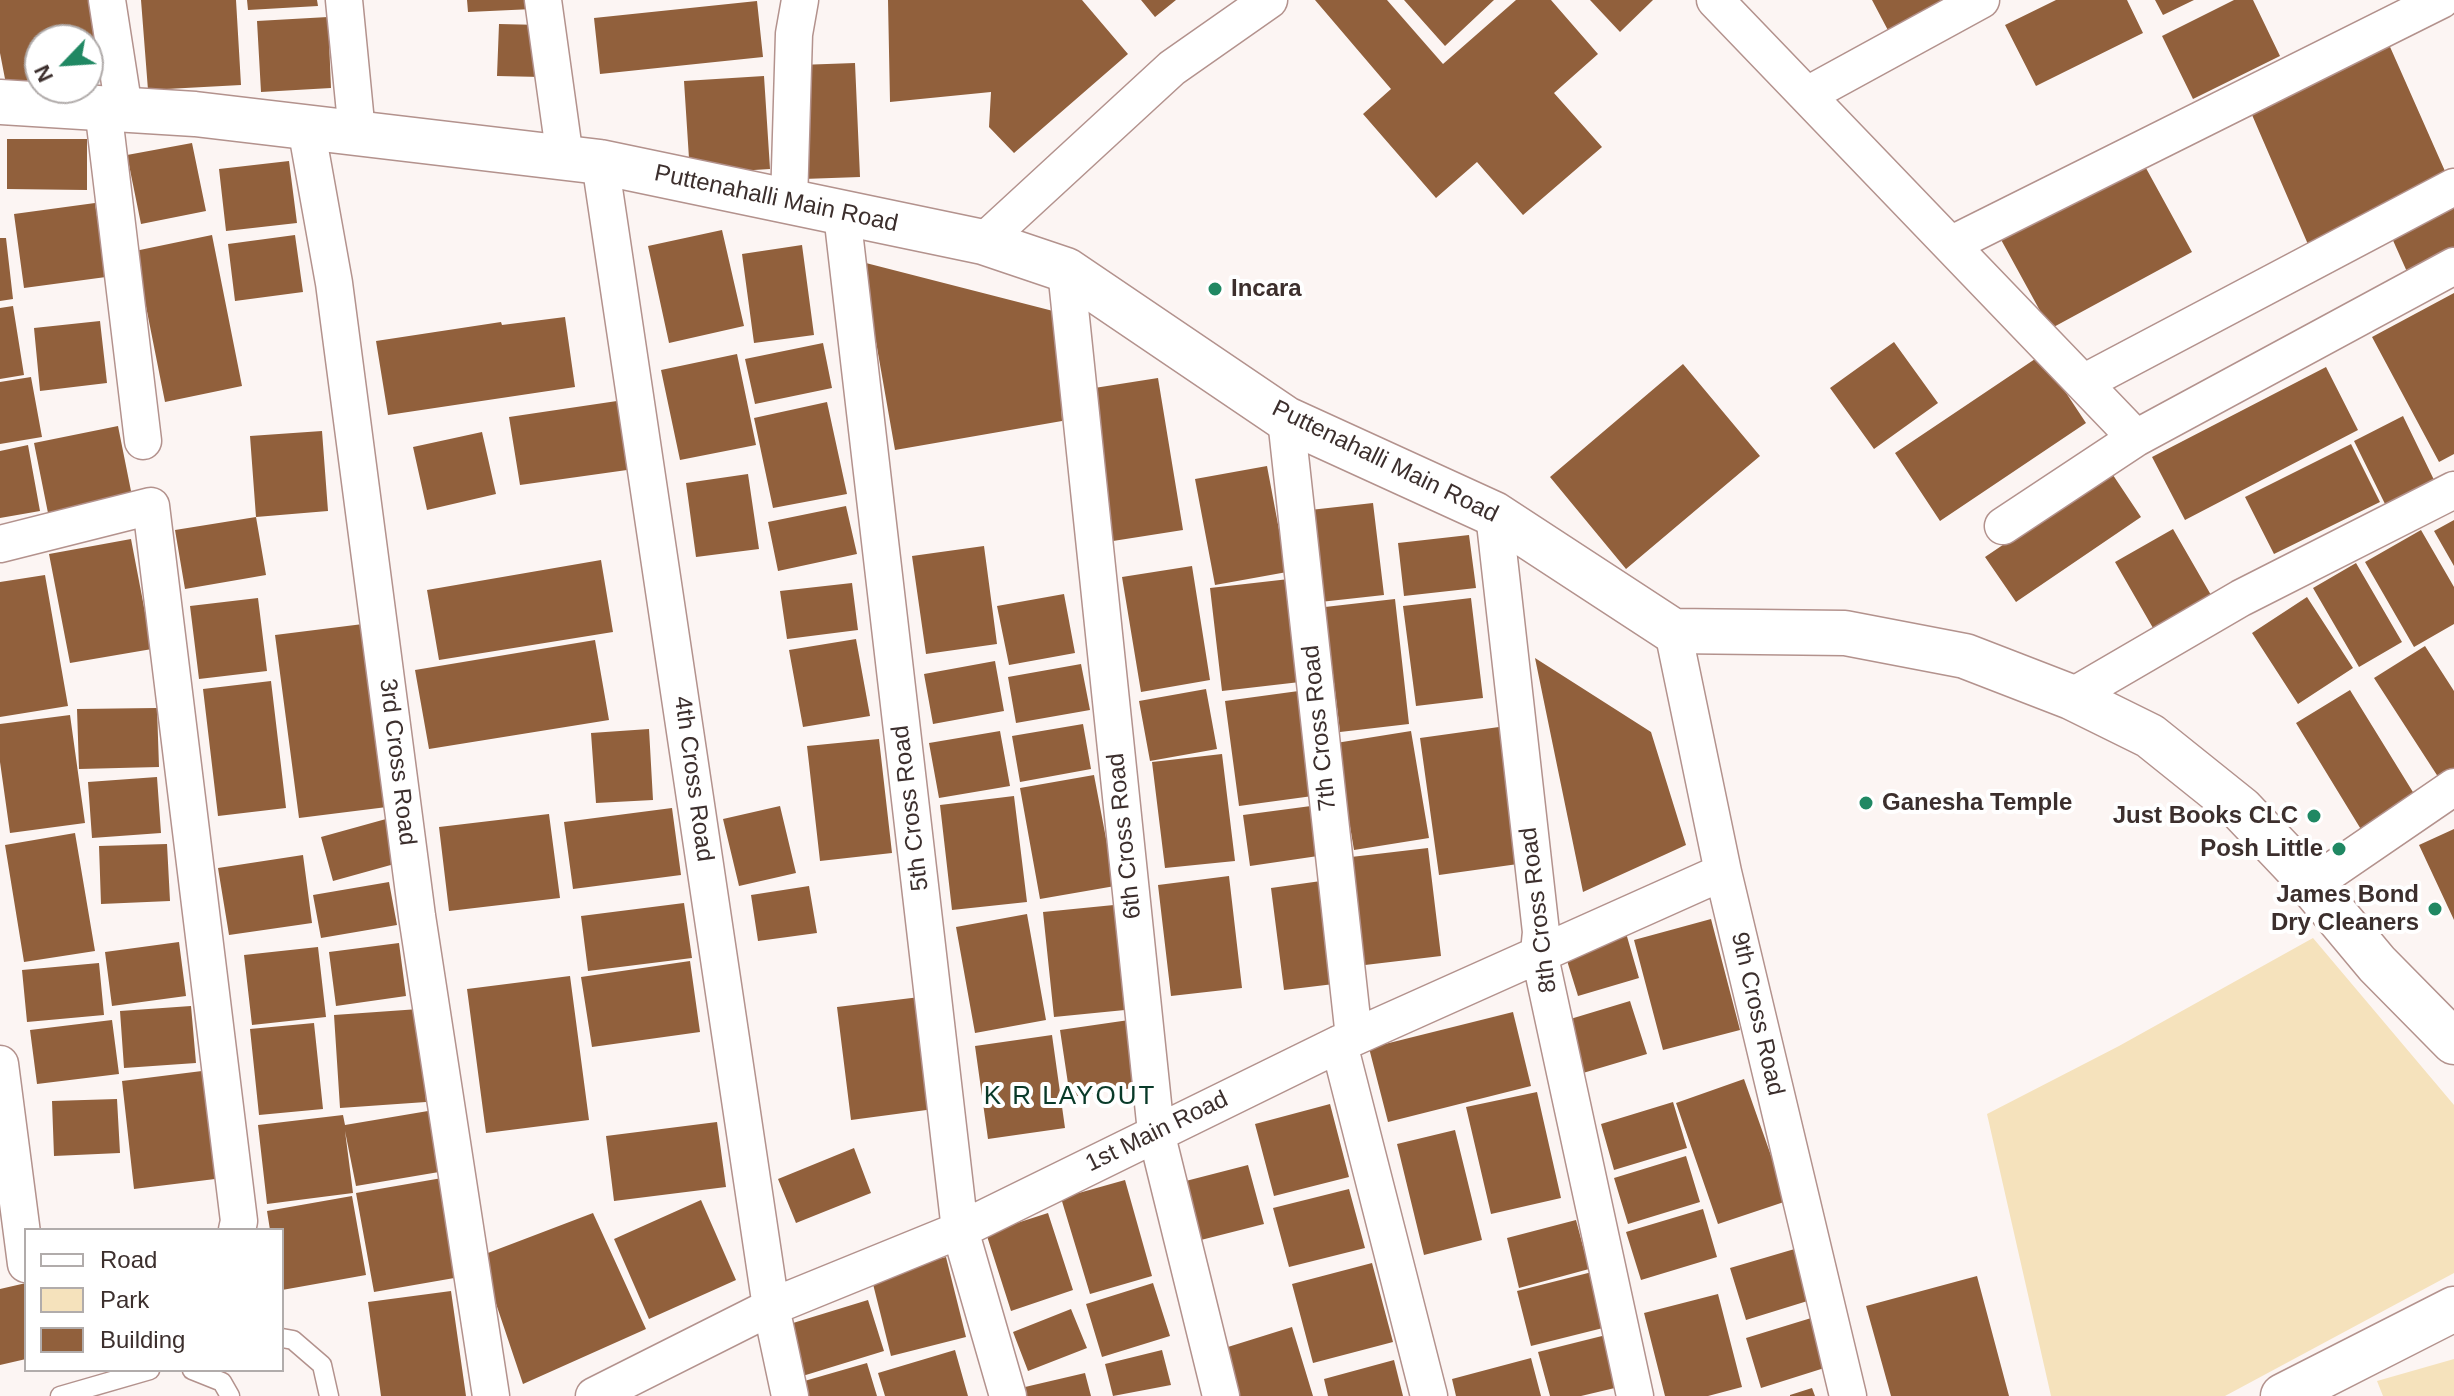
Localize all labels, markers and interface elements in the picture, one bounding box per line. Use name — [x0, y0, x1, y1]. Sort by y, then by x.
north arrow — [24, 24, 104, 104]
text: N — [29, 61, 58, 86]
street label: Puttenahalli Main Road — [652, 159, 900, 239]
place label: Incara — [1231, 275, 1302, 303]
marker: Incara — [1206, 280, 1224, 298]
street label: Puttenahalli Main Road — [1267, 395, 1503, 529]
street label: 7th Cross Road — [1297, 644, 1343, 812]
street label: 3rd Cross Road — [372, 677, 422, 847]
street label: 4th Cross Road — [667, 694, 719, 864]
street label: 5th Cross Road — [887, 723, 935, 893]
street label: 6th Cross Road — [1102, 752, 1148, 920]
place label: Ganesha Temple — [1882, 789, 2072, 817]
marker: Ganesha Temple — [1857, 794, 1875, 812]
place label: Just Books CLC — [2113, 802, 2298, 830]
marker: Just Books CLC — [2305, 807, 2323, 825]
street label: 8th Cross Road — [1515, 825, 1563, 995]
place label: Posh Little — [2200, 835, 2323, 863]
marker: Posh Little — [2330, 840, 2348, 858]
place label: James Bond Dry Cleaners — [2271, 881, 2419, 937]
marker: James Bond Dry Cleaners — [2426, 900, 2444, 918]
street label: 9th Cross Road — [1724, 930, 1790, 1098]
district label: K R LAYOUT — [984, 1081, 1156, 1113]
street label: 1st Main Road — [1081, 1085, 1233, 1179]
legend — [24, 1228, 284, 1372]
text: Road — [100, 1246, 157, 1273]
text: Park — [100, 1286, 149, 1313]
text: Building — [100, 1326, 185, 1353]

